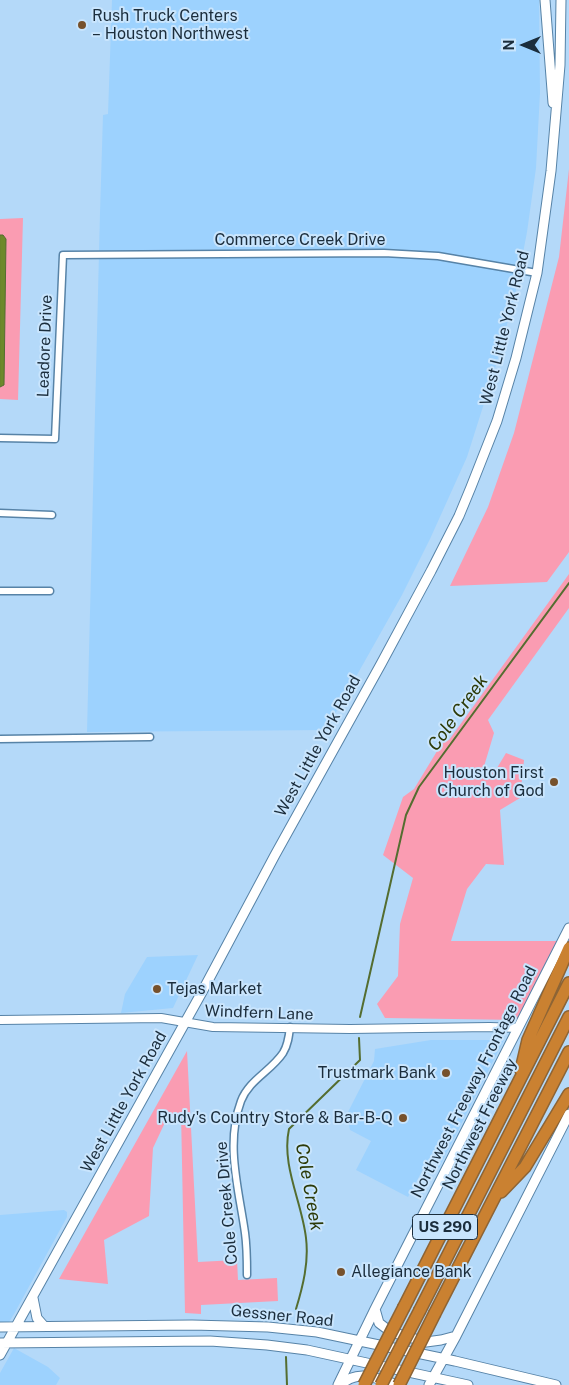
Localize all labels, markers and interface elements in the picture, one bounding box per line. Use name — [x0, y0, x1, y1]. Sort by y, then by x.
place label: Rush Truck Centers – Houston Northwest — [92, 6, 249, 44]
marker: Rush Truck Centers – Houston Northwest — [76, 19, 88, 31]
north arrow — [499, 20, 549, 70]
text: N — [501, 40, 517, 50]
street label: Commerce Creek Drive — [215, 230, 385, 250]
street label: West Little York Road — [477, 249, 533, 407]
street label: Leadore Drive — [34, 294, 56, 398]
water label: Cole Creek — [423, 671, 493, 755]
street label: West Little York Road — [271, 672, 365, 820]
place label: Houston First Church of God — [437, 763, 544, 801]
marker: Houston First Church of God — [548, 776, 560, 788]
street label: Northwest Freeway Frontage Road — [407, 963, 541, 1201]
place label: Tejas Market — [167, 979, 262, 999]
marker: Tejas Market — [151, 983, 163, 995]
street label: Windfern Lane — [204, 1002, 314, 1024]
street label: West Little York Road — [77, 1028, 171, 1176]
street label: Northwest Freeway — [439, 1055, 521, 1193]
place label: Trustmark Bank — [318, 1063, 436, 1083]
marker: Trustmark Bank — [440, 1067, 452, 1079]
place label: Rudy's Country Store & Bar-B-Q — [157, 1108, 393, 1128]
marker: Rudy's Country Store & Bar-B-Q — [397, 1112, 409, 1124]
street label: Cole Creek Drive — [212, 1140, 242, 1266]
water label: Cole Creek — [291, 1141, 327, 1233]
road number: US 290 — [412, 1214, 478, 1240]
place label: Allegiance Bank — [351, 1262, 472, 1282]
marker: Allegiance Bank — [335, 1266, 347, 1278]
street label: Gessner Road — [230, 1301, 334, 1331]

